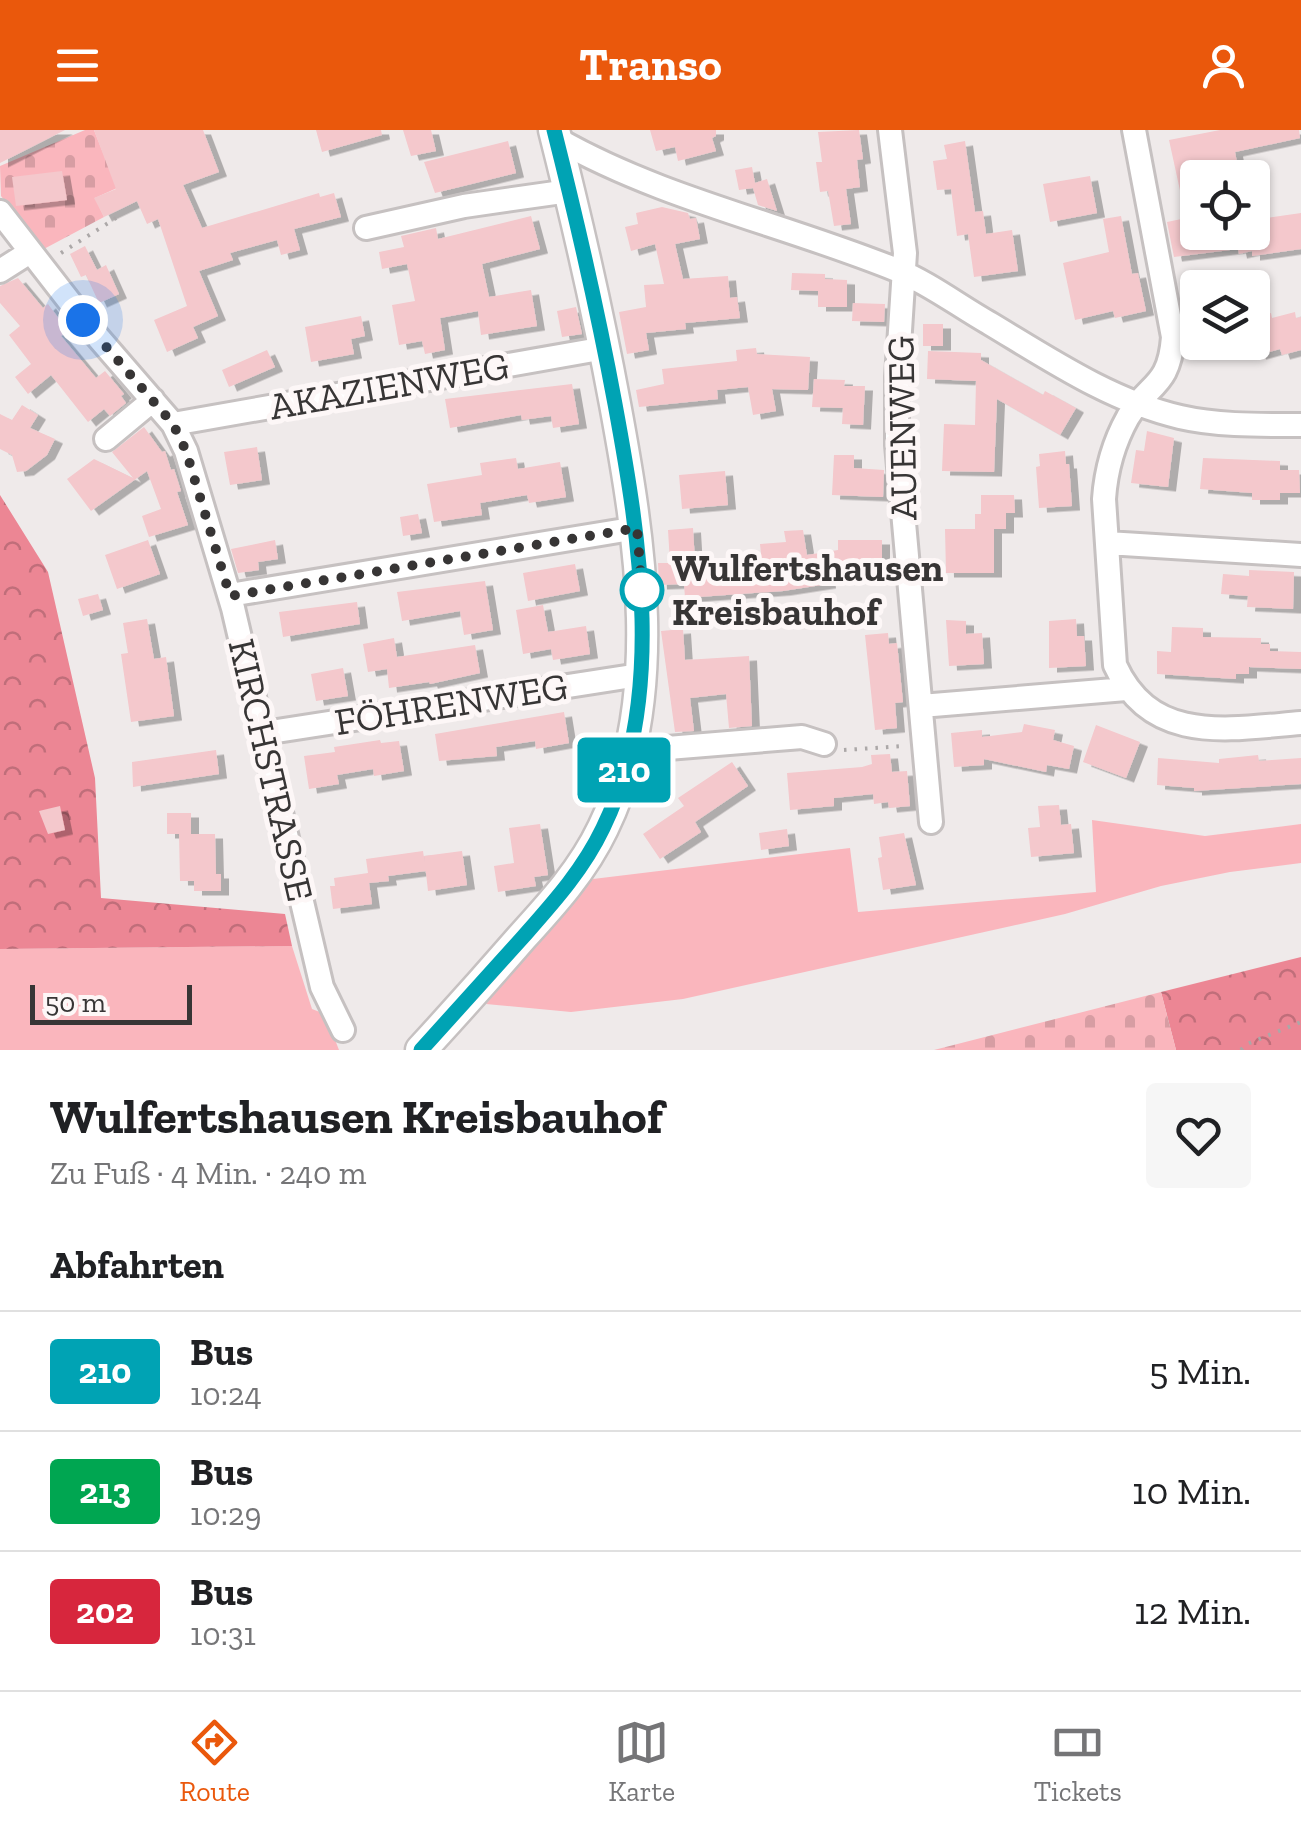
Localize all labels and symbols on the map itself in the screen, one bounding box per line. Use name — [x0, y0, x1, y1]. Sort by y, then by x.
your location — [58, 295, 108, 345]
street label: AUENWEG — [877, 335, 927, 521]
street label: AKAZIENWEG — [266, 342, 512, 430]
place label: Wulfertshausen Kreisbauhof — [672, 545, 944, 635]
marker: Wulfertshausen Kreisbauhof — [621, 569, 663, 611]
street label: KIRCHSTRASSE — [218, 634, 324, 906]
street label: FÖHRENWEG — [331, 663, 571, 745]
line badge: 210 — [566, 738, 682, 802]
scale bar — [30, 980, 192, 1024]

